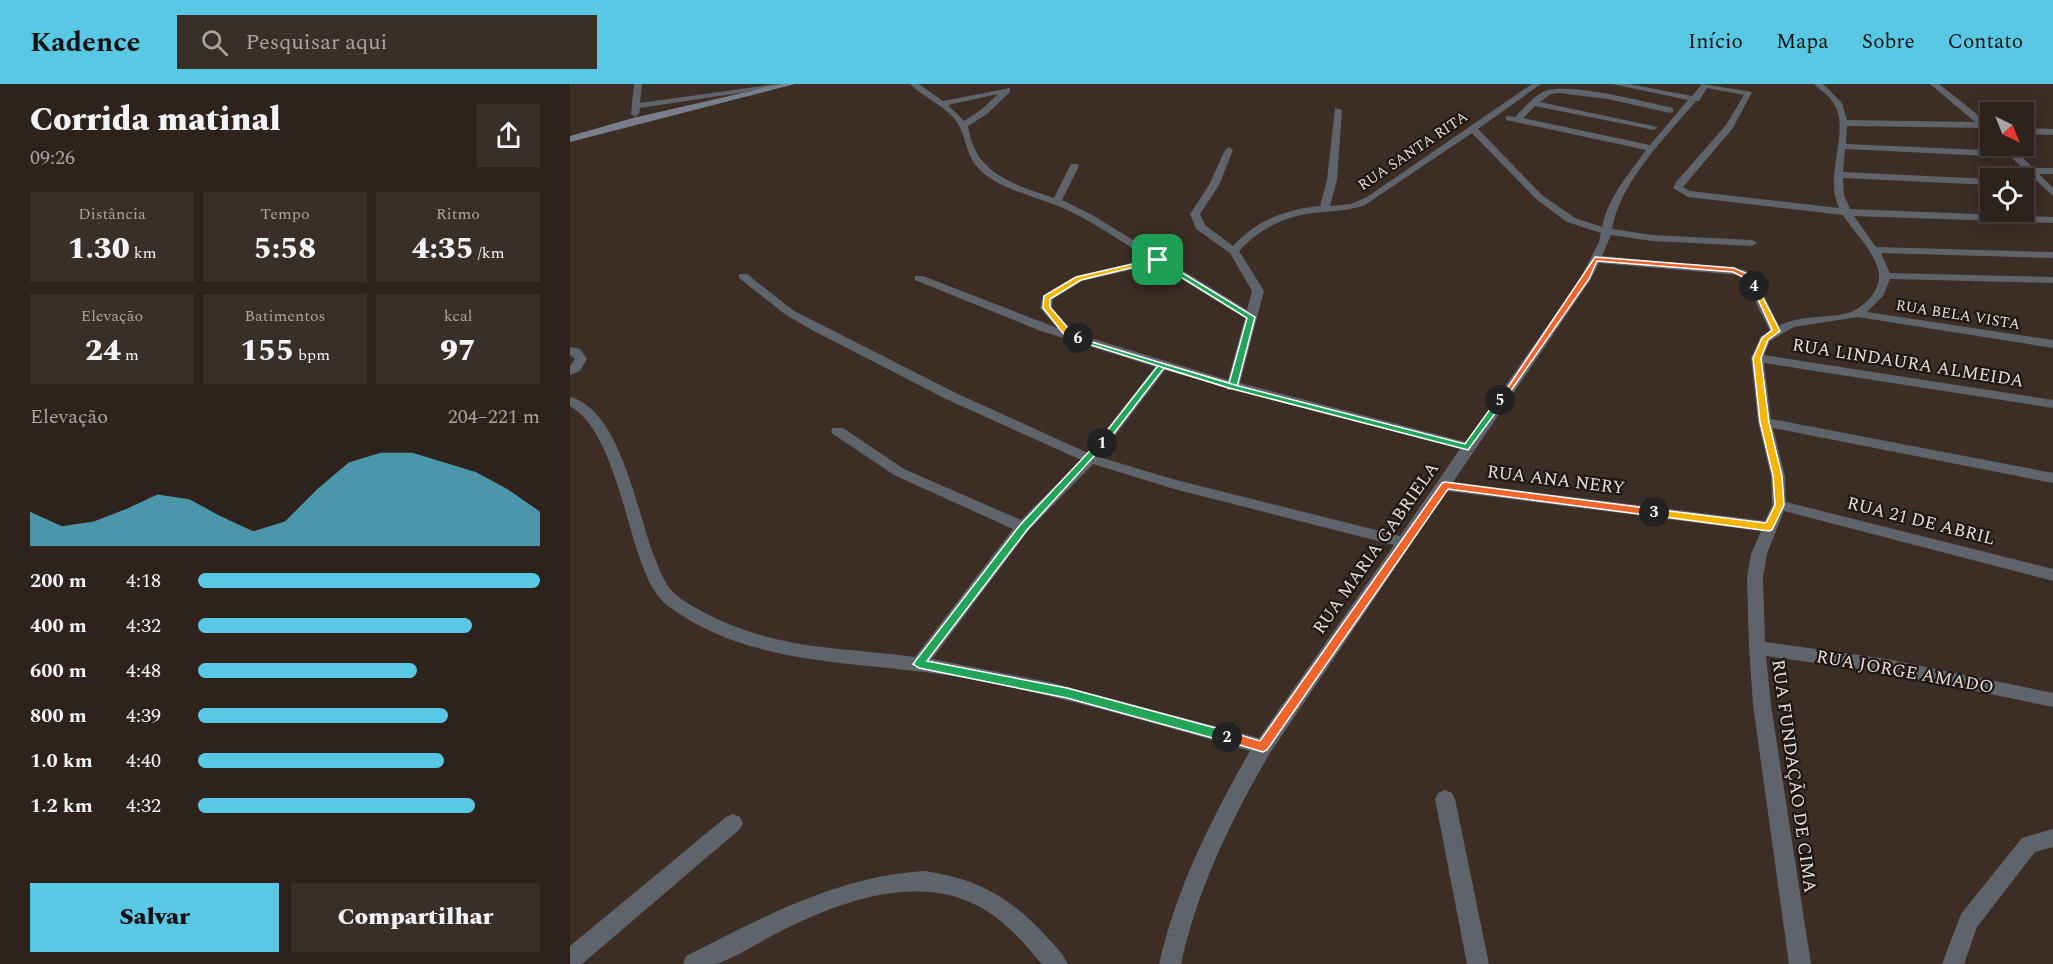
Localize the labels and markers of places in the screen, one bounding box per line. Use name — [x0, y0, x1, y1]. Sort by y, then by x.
pin — [1132, 234, 1183, 285]
pin: 4 — [1739, 271, 1769, 301]
pin: 6 — [1063, 323, 1093, 353]
pin: 5 — [1485, 385, 1515, 415]
pin: 1 — [1087, 428, 1117, 458]
pin: 3 — [1639, 497, 1669, 527]
pin: 2 — [1212, 722, 1242, 752]

